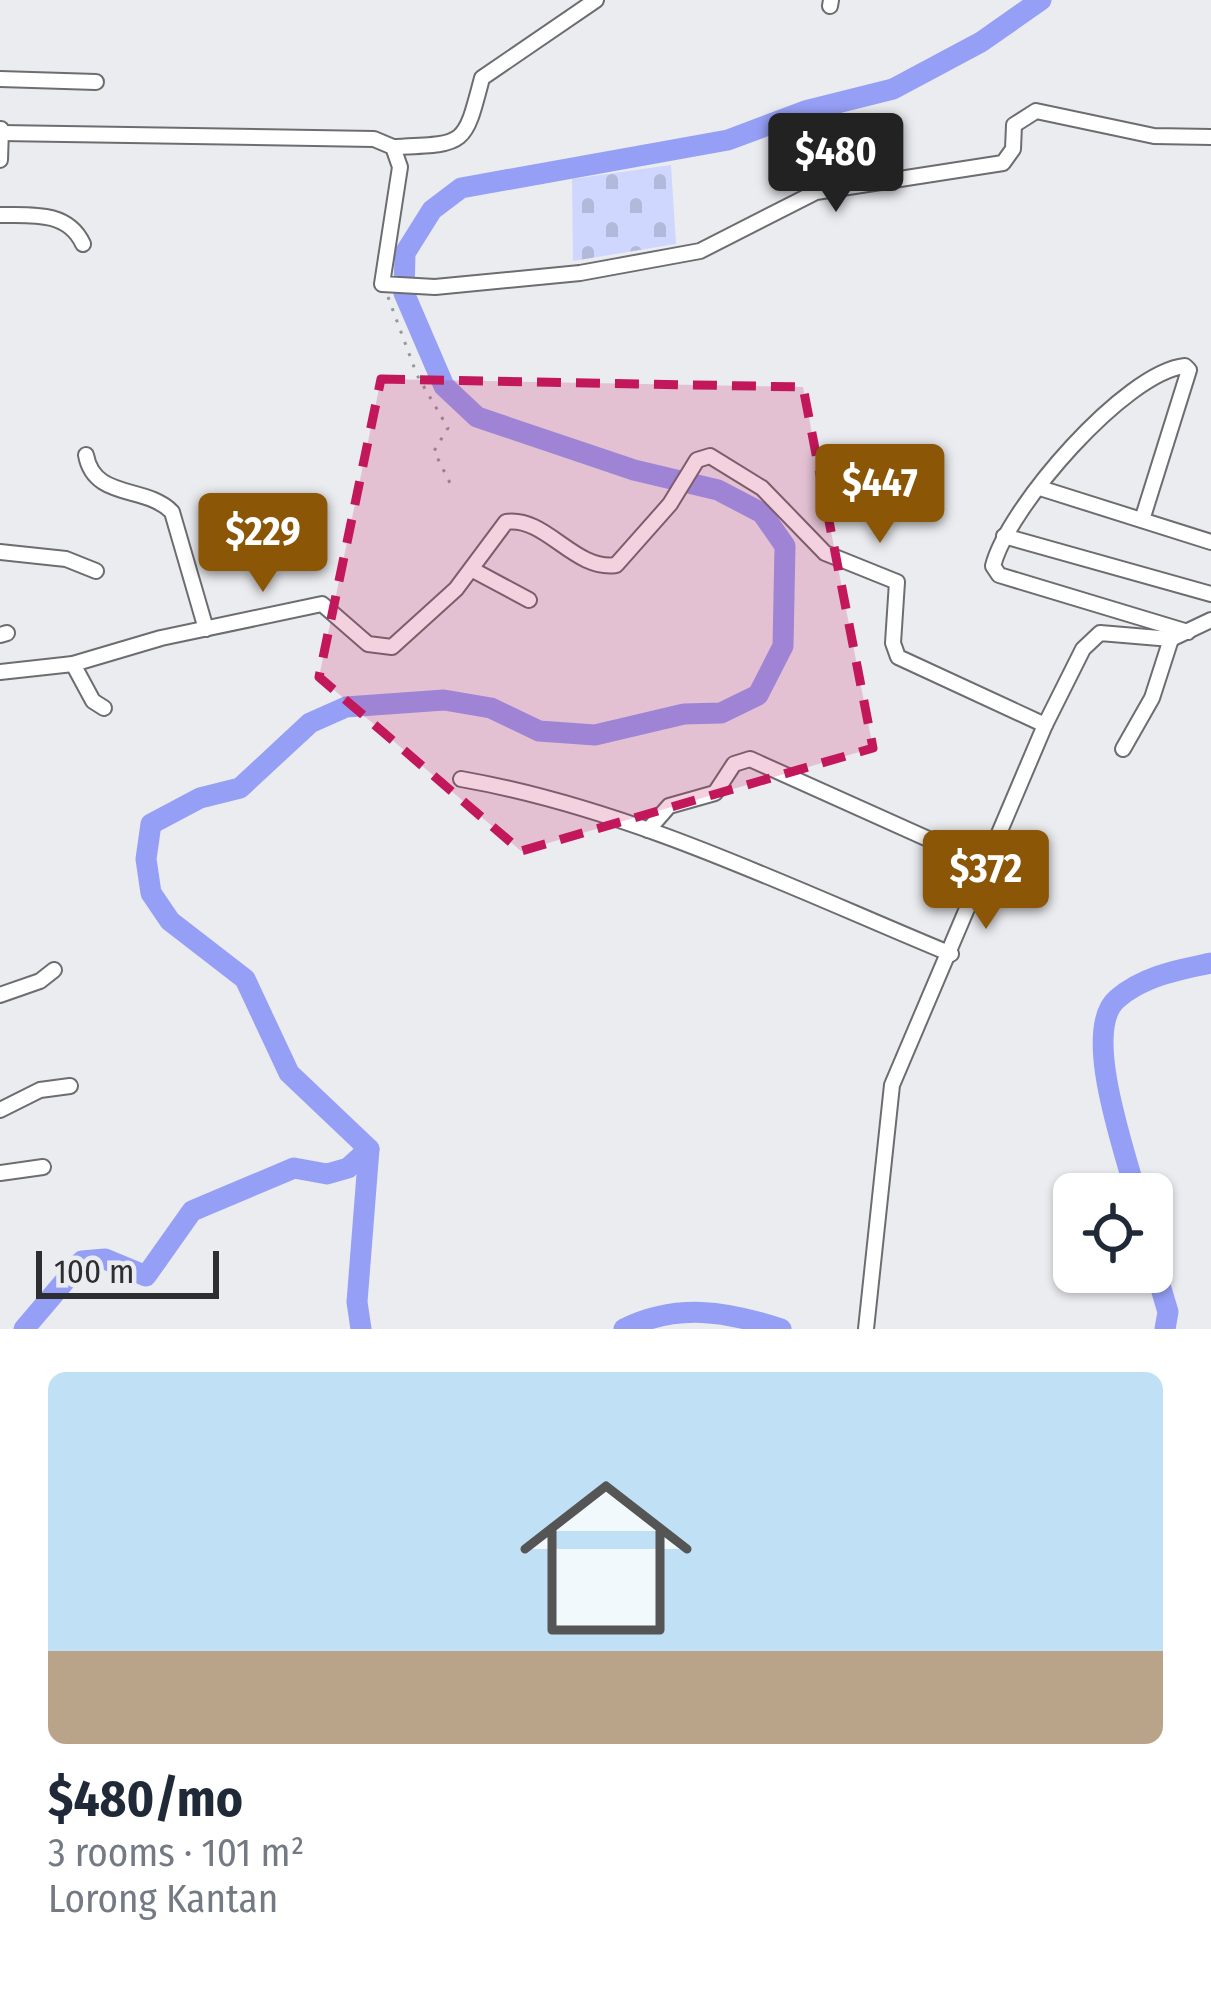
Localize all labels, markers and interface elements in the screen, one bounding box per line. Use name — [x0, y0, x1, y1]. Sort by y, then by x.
pin: $480 — [765, 113, 907, 215]
text: $480 — [795, 129, 877, 175]
pin: $447 — [809, 444, 951, 546]
text: $447 — [842, 460, 918, 506]
pin: $229 — [192, 493, 334, 595]
text: $229 — [225, 509, 301, 555]
pin: $372 — [915, 830, 1057, 932]
text: $372 — [950, 846, 1022, 892]
map controls — [1053, 1173, 1173, 1293]
button: locate — [1053, 1173, 1173, 1293]
scale bar — [36, 1245, 219, 1298]
text: 100 m — [54, 1252, 134, 1292]
icon: home — [498, 1450, 714, 1666]
text: $480/mo — [48, 1768, 243, 1830]
text: 3 rooms · 101 m² — [48, 1830, 304, 1876]
text: Lorong Kantan — [48, 1876, 278, 1922]

